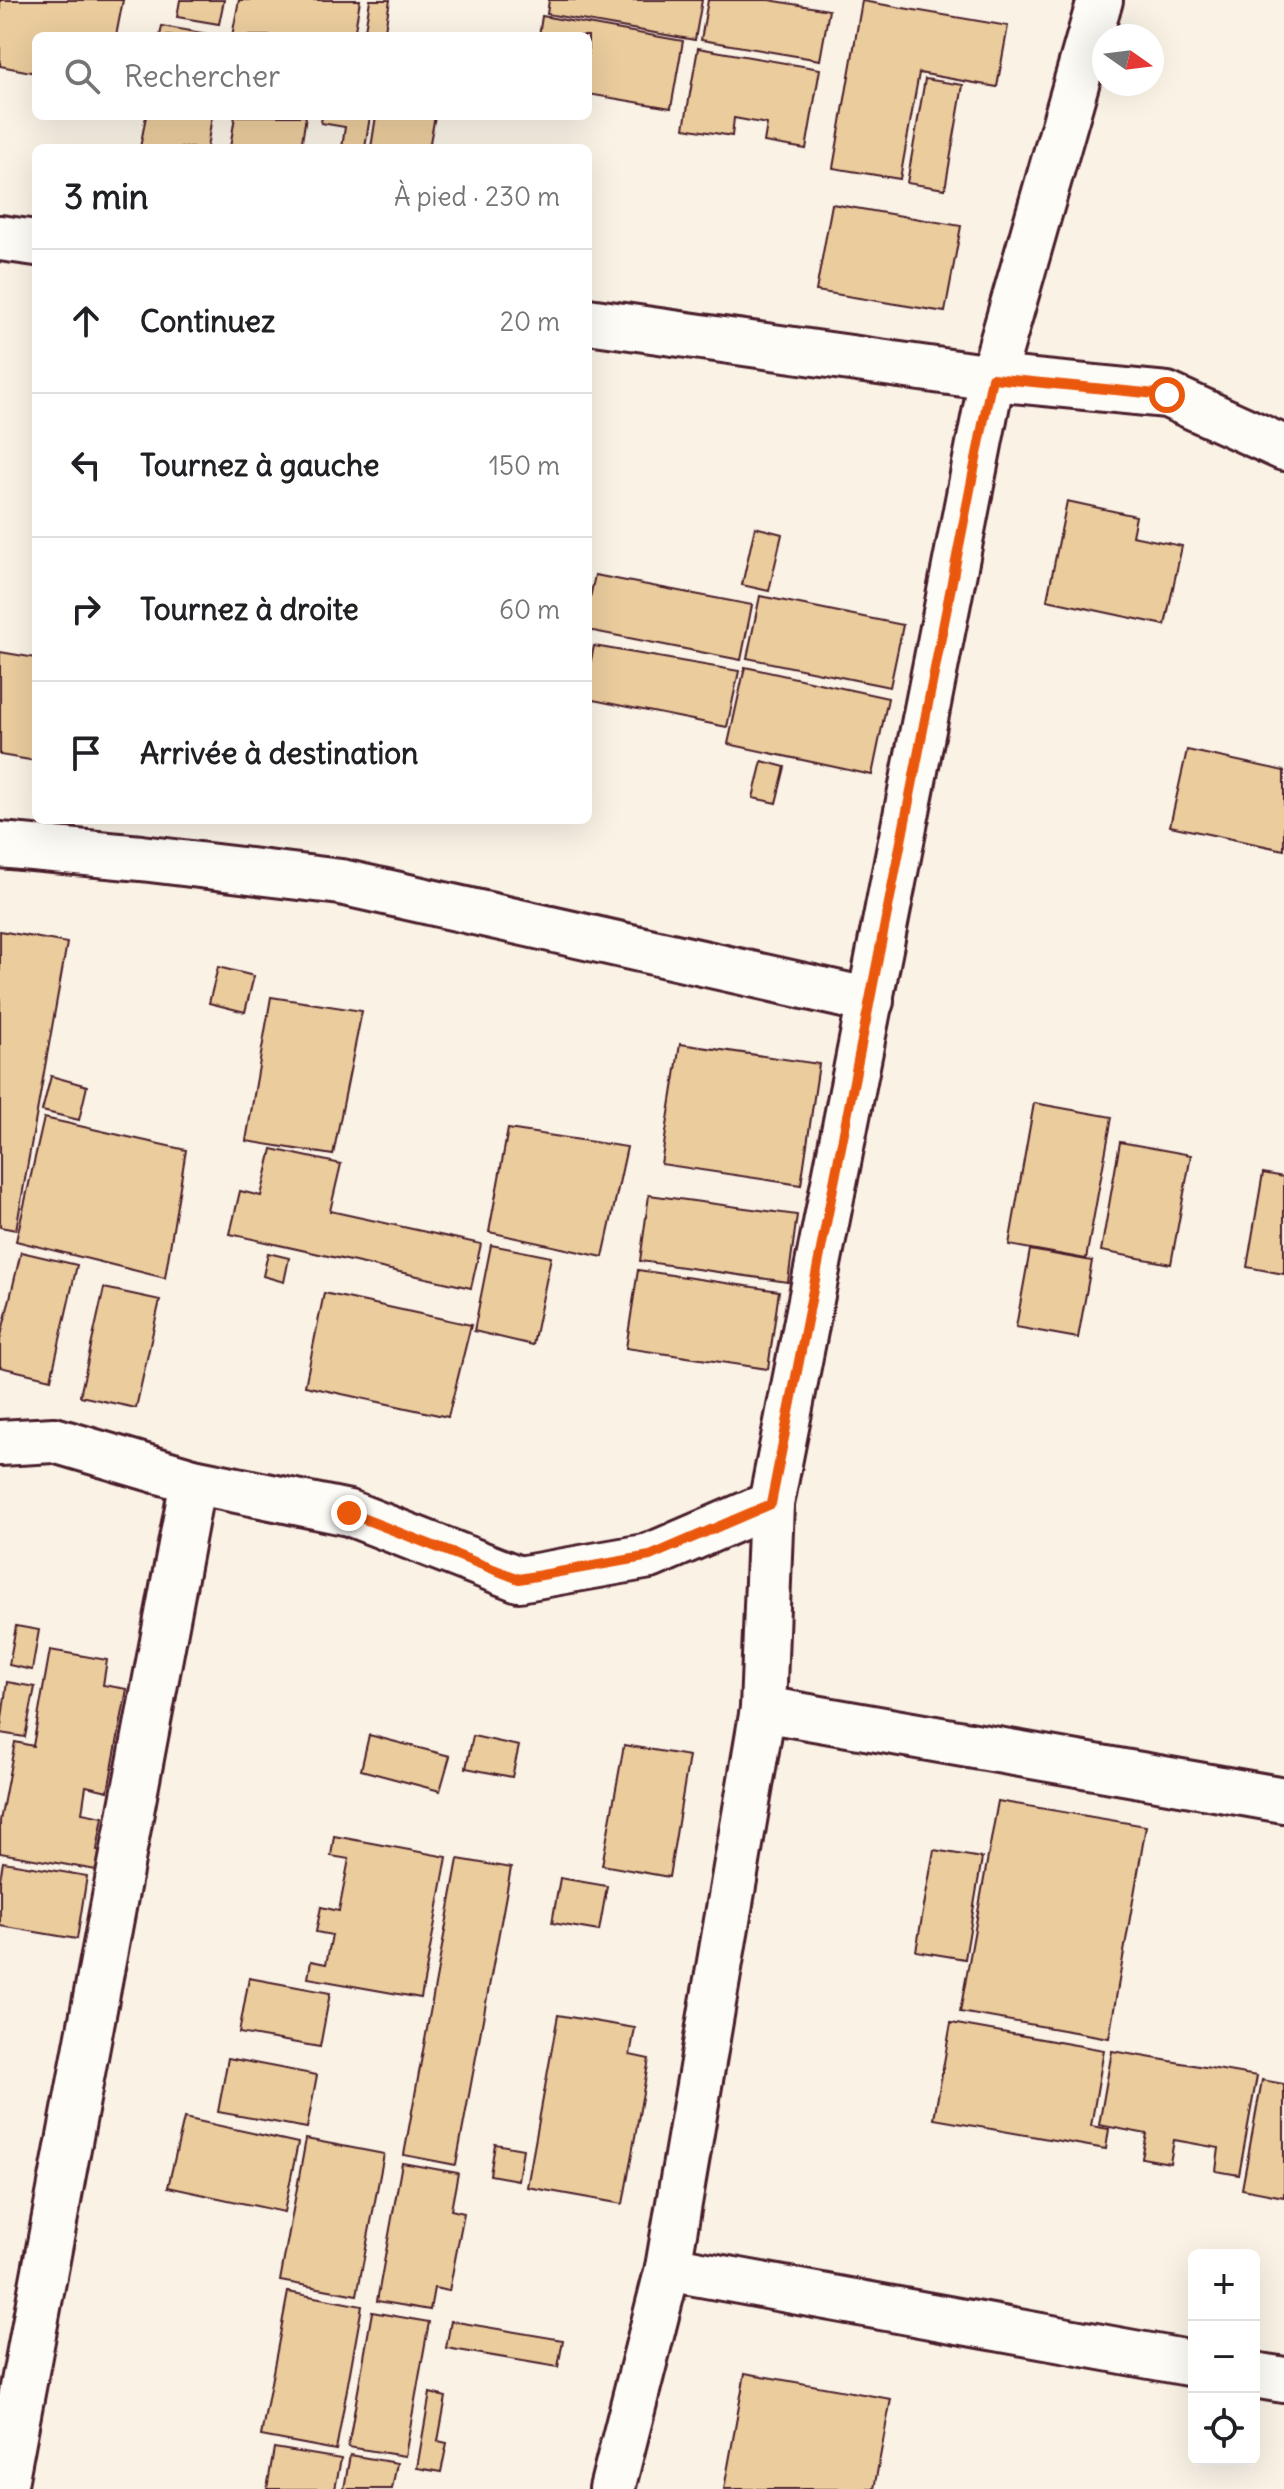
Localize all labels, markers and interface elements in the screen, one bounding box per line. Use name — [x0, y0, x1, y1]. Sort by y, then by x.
north arrow — [1092, 24, 1164, 96]
search box — [32, 32, 592, 120]
icon: search — [60, 54, 104, 98]
text: Rechercher — [124, 57, 280, 95]
text: 3 min — [64, 175, 149, 218]
text: À pied · 230 m — [394, 180, 560, 213]
icon: ahead — [64, 299, 108, 343]
text: Continuez — [140, 302, 275, 340]
text: 20 m — [500, 305, 560, 338]
route start — [1149, 377, 1185, 413]
icon: left — [64, 443, 108, 487]
text: Tournez à gauche — [140, 446, 380, 484]
text: 150 m — [489, 449, 560, 482]
icon: right — [64, 587, 108, 631]
text: Tournez à droite — [140, 590, 359, 628]
text: 60 m — [499, 593, 560, 626]
icon: arrive — [64, 731, 108, 775]
text: Arrivée à destination — [140, 734, 418, 772]
route end — [331, 1495, 367, 1531]
map controls — [1188, 2249, 1260, 2465]
button: + — [1188, 2249, 1260, 2321]
button: − — [1188, 2321, 1260, 2393]
button: locate — [1188, 2393, 1260, 2465]

